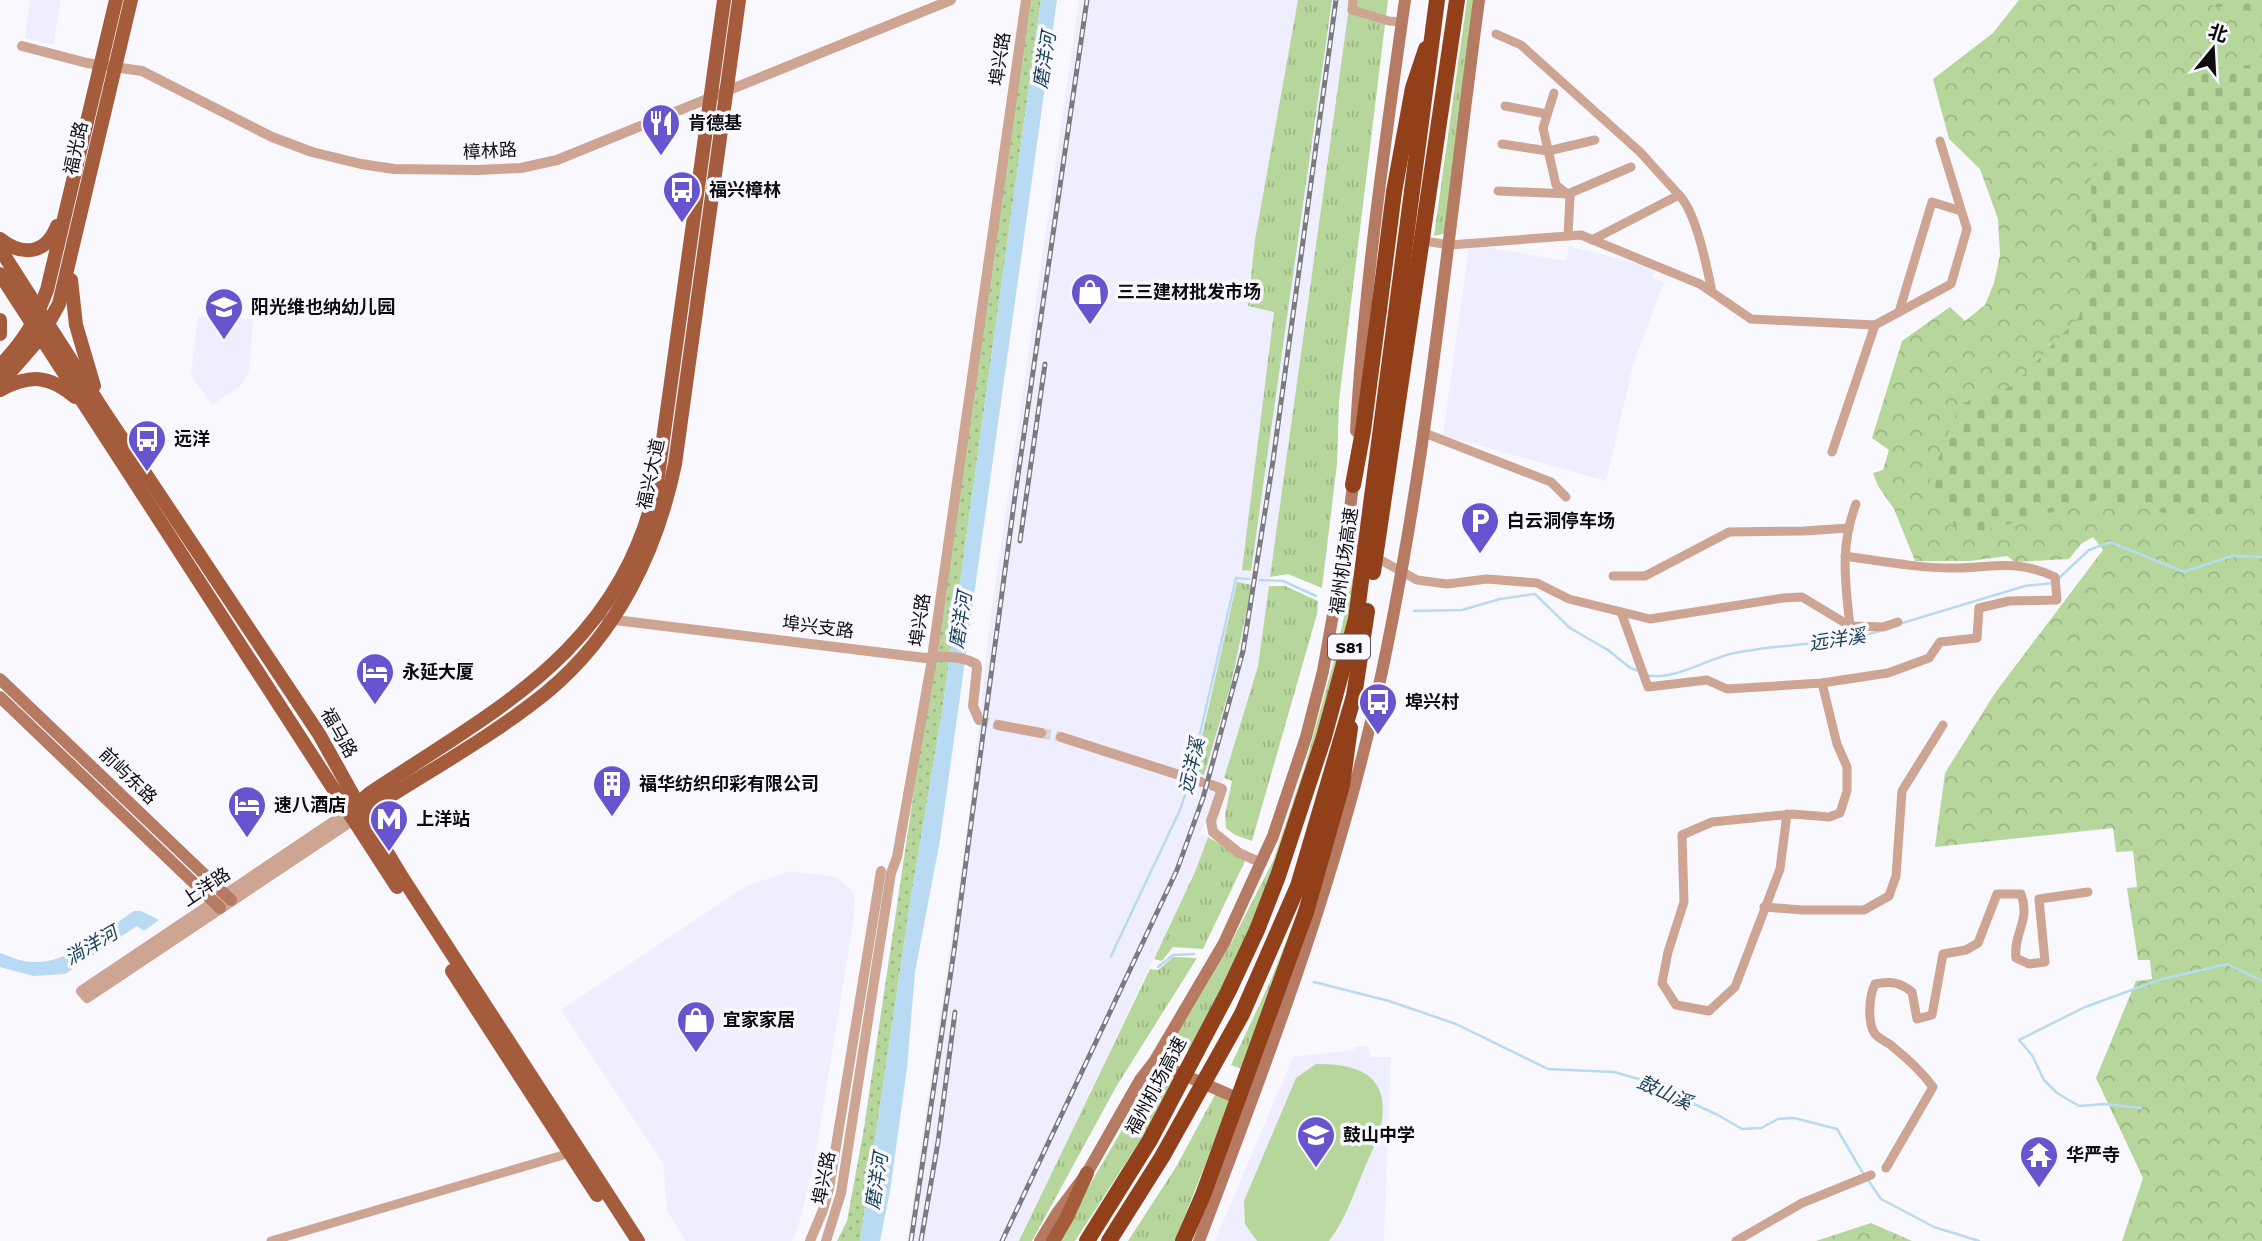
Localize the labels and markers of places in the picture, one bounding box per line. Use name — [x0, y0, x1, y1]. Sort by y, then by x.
restaurant icon: 肯德基 — [640, 102, 682, 157]
place label: 肯德基 — [688, 112, 742, 133]
bus stop icon: 福兴樟林 — [661, 169, 703, 224]
place label: 福兴樟林 — [709, 179, 781, 200]
shop icon: 三三建材批发市场 — [1069, 271, 1111, 326]
place label: 三三建材批发市场 — [1117, 281, 1261, 302]
school or university icon: 阳光维也纳幼儿园 — [203, 286, 245, 341]
place label: 阳光维也纳幼儿园 — [251, 296, 395, 317]
bus stop icon: 远洋 — [126, 418, 168, 473]
place label: 远洋 — [174, 428, 210, 449]
parking icon: 白云洞停车场 — [1459, 500, 1501, 555]
place label: 白云洞停车场 — [1507, 510, 1615, 531]
hotel icon: 永延大厦 — [354, 651, 396, 706]
place label: 永延大厦 — [402, 661, 474, 682]
bus stop icon: 埠兴村 — [1357, 681, 1399, 736]
place label: 埠兴村 — [1405, 691, 1459, 712]
building icon: 福华纺织印彩有限公司 — [591, 763, 633, 818]
place label: 福华纺织印彩有限公司 — [639, 773, 819, 794]
hotel icon: 速八酒店 — [226, 784, 268, 839]
place label: 速八酒店 — [274, 794, 346, 815]
metro station icon: 上洋站 — [368, 798, 410, 853]
place label: 上洋站 — [416, 808, 470, 829]
shop icon: 宜家家居 — [675, 999, 717, 1054]
place label: 宜家家居 — [723, 1009, 795, 1030]
school or university icon: 鼓山中学 — [1295, 1114, 1337, 1169]
place label: 鼓山中学 — [1343, 1124, 1415, 1145]
temple icon: 华严寺 — [2018, 1134, 2060, 1189]
place label: 华严寺 — [2066, 1144, 2120, 1165]

